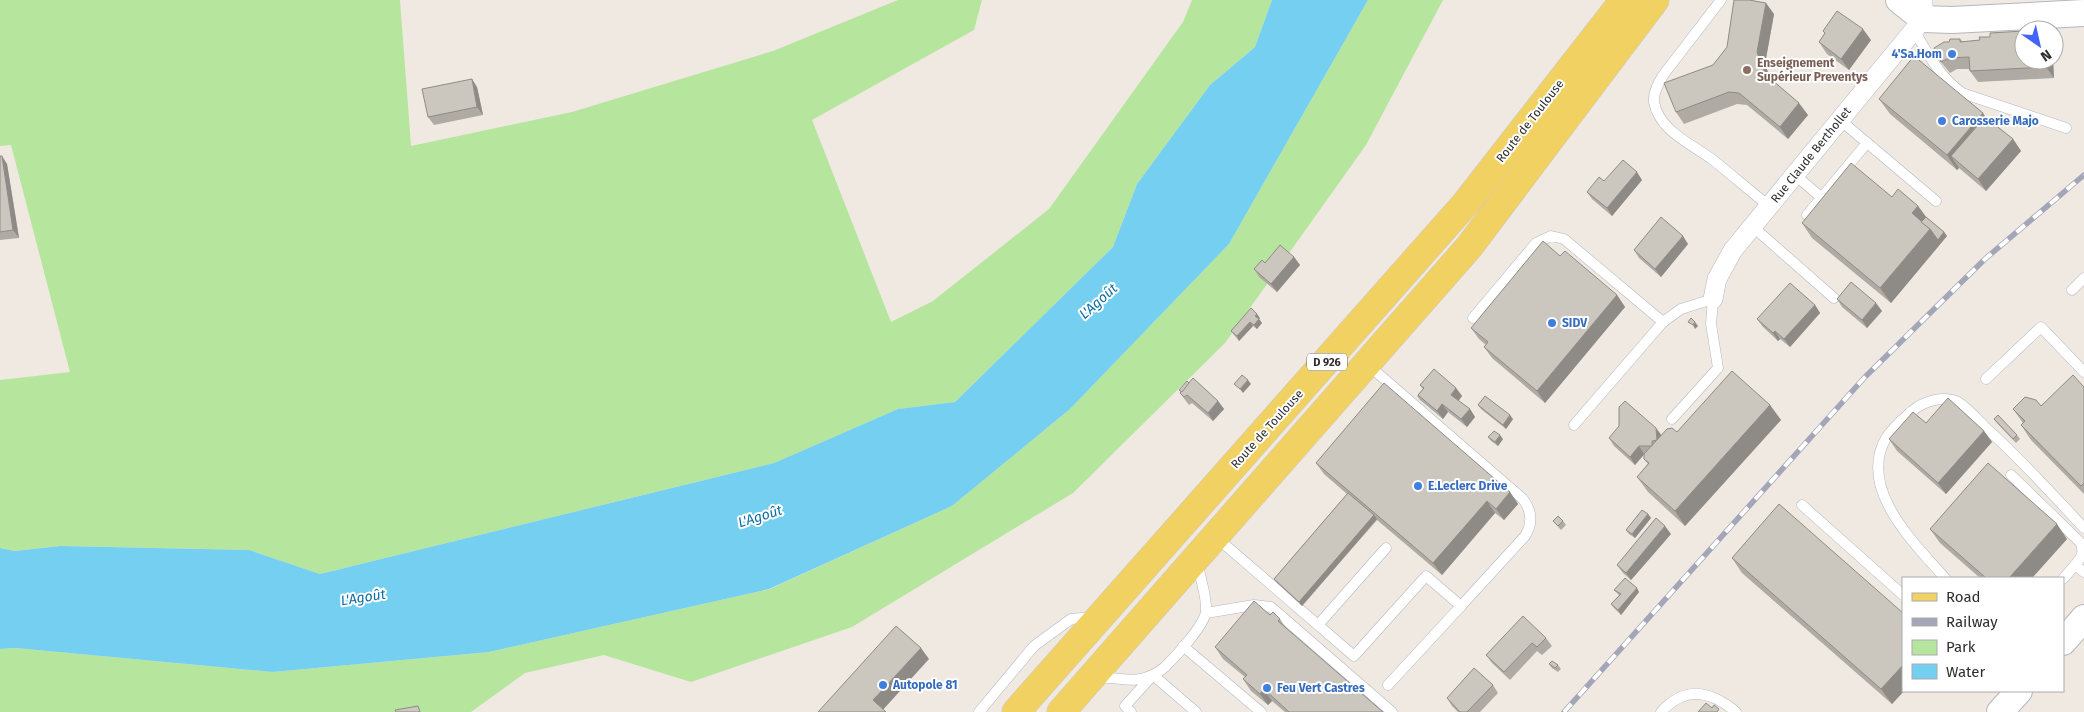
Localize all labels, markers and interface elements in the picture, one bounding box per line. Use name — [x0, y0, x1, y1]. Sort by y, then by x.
north arrow — [2014, 20, 2064, 70]
text: N — [2037, 46, 2055, 65]
place label: 4'Sa.Hom — [1892, 47, 1942, 61]
marker: 4'Sa.Hom — [1946, 48, 1958, 60]
place label: Enseignement Supérieur Preventys — [1757, 56, 1868, 84]
marker: Enseignement Supérieur Preventys — [1741, 64, 1753, 76]
street label: Route de Toulouse — [1493, 77, 1567, 165]
street label: Rue Claude Berthollet — [1768, 104, 1854, 206]
place label: Carosserie Majo — [1952, 114, 2039, 128]
marker: Carosserie Majo — [1936, 115, 1948, 127]
water label: L'Agoût — [1076, 280, 1121, 323]
place label: SIDV — [1562, 316, 1588, 330]
marker: SIDV — [1546, 317, 1558, 329]
road number: D 926 — [1307, 354, 1347, 371]
street label: Route de Toulouse — [1228, 387, 1306, 471]
place label: E.Leclerc Drive — [1428, 479, 1508, 493]
marker: E.Leclerc Drive — [1412, 480, 1424, 492]
water label: L'Agoût — [736, 502, 784, 531]
legend — [1902, 577, 2064, 692]
water label: L'Agoût — [339, 586, 387, 609]
text: Road — [1946, 588, 1981, 606]
text: Railway — [1946, 613, 1998, 631]
text: Park — [1946, 638, 1976, 656]
text: Water — [1946, 663, 1985, 681]
place label: Autopole 81 — [892, 678, 958, 692]
marker: Autopole 81 — [877, 679, 889, 691]
place label: Feu Vert Castres — [1277, 681, 1365, 695]
marker: Feu Vert Castres — [1261, 682, 1273, 694]

